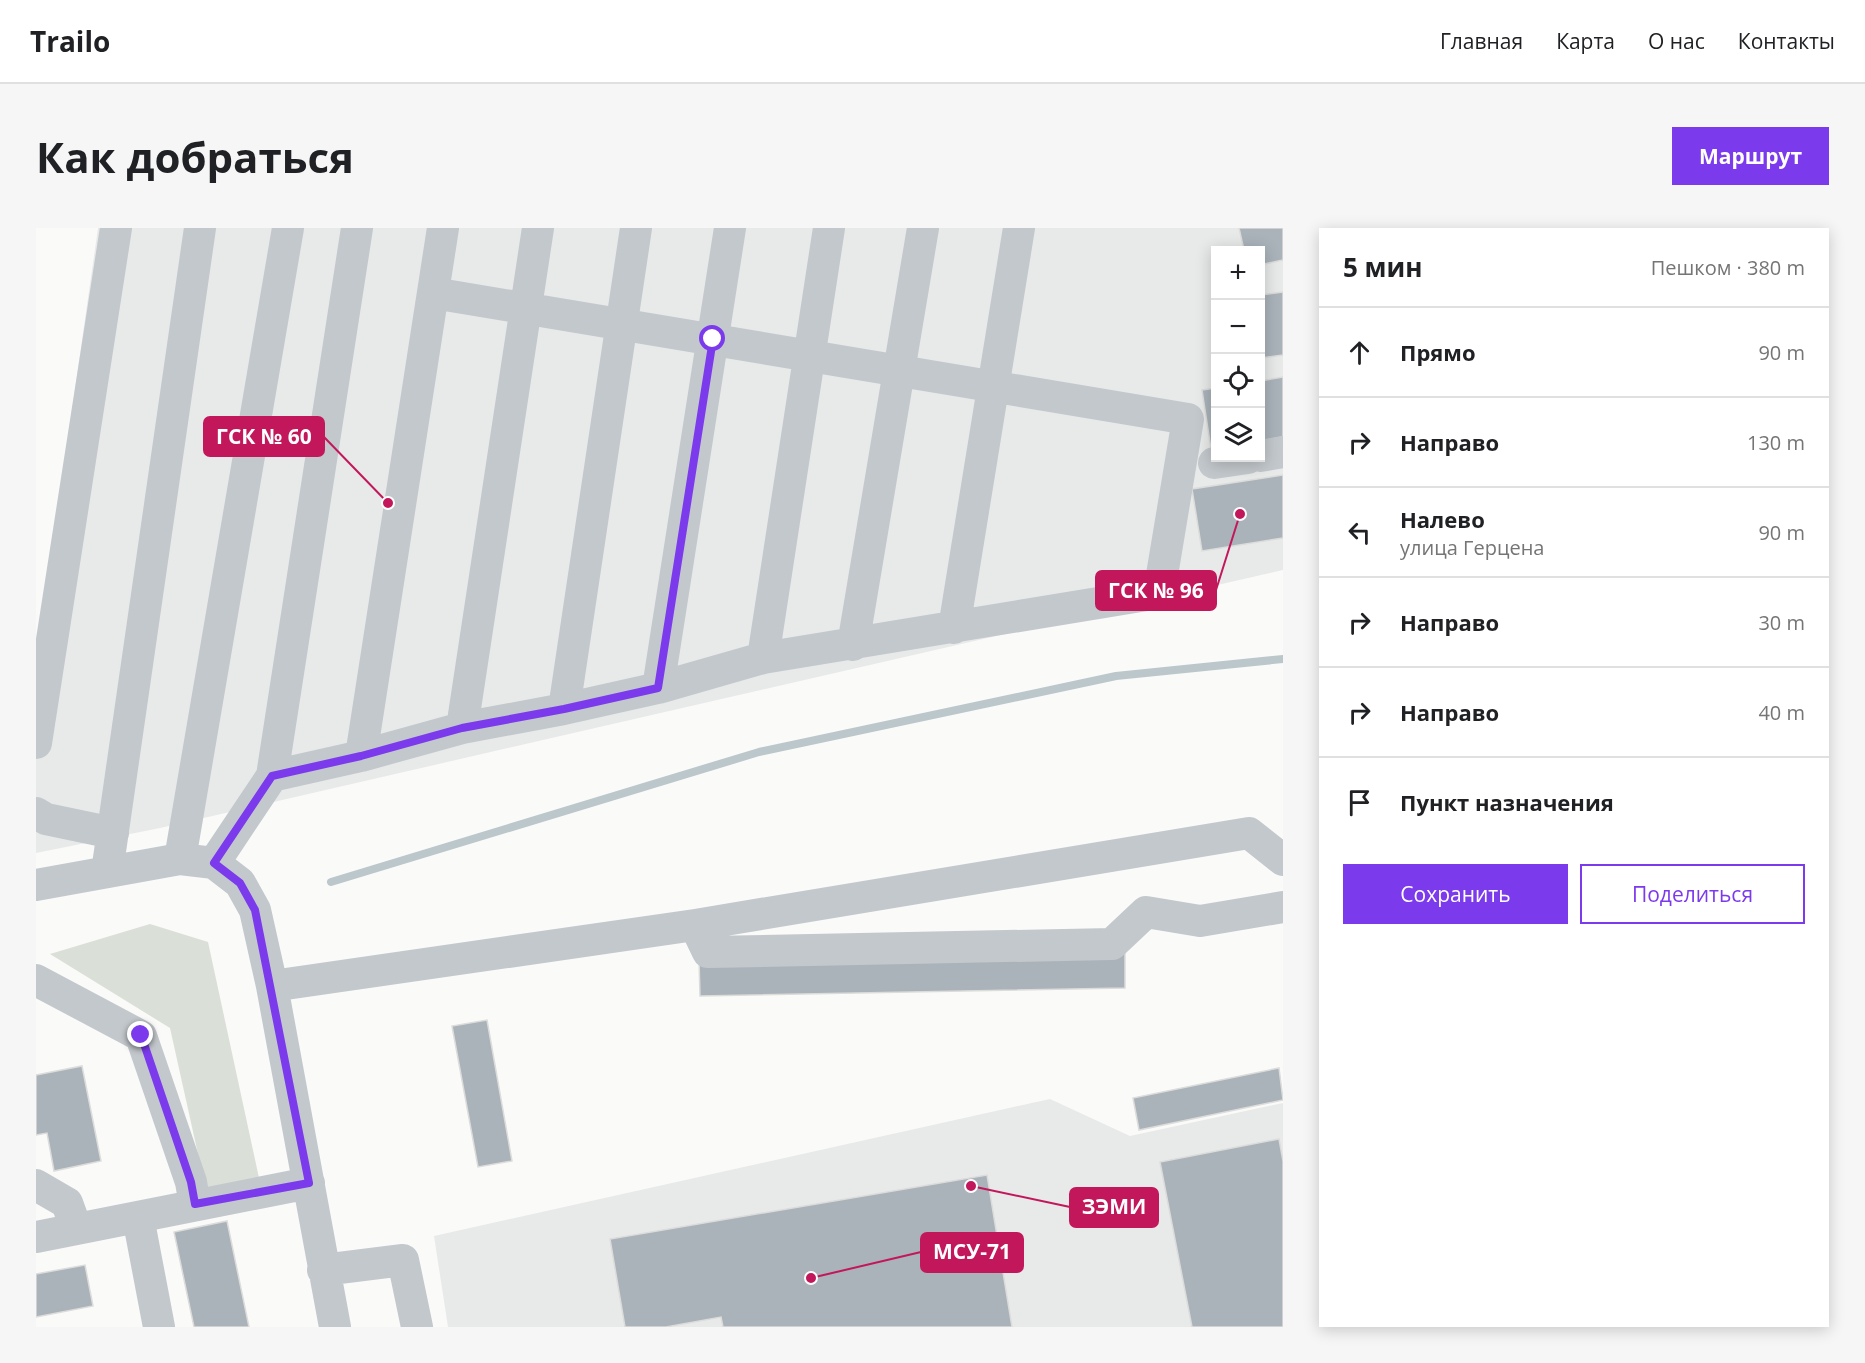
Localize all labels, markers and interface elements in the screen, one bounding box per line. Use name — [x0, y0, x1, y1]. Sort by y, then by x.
text: Trailo — [30, 22, 110, 60]
text: Главная — [1440, 27, 1523, 55]
text: Карта — [1556, 27, 1615, 55]
text: О нас — [1648, 27, 1705, 55]
text: Контакты — [1738, 27, 1835, 55]
button: Маршрут — [1672, 127, 1829, 185]
text: Как добраться — [36, 128, 354, 185]
map controls — [1211, 246, 1265, 462]
button: + — [1211, 246, 1265, 300]
text: 5 мин — [1343, 249, 1423, 285]
text: Пешком · 380 m — [1651, 254, 1805, 281]
button: − — [1211, 300, 1265, 354]
route start — [699, 325, 725, 351]
icon: ahead — [1343, 336, 1376, 369]
text: Прямо — [1400, 337, 1476, 367]
text: 90 m — [1758, 339, 1805, 366]
button: locate — [1211, 354, 1265, 408]
button: layers — [1211, 408, 1265, 462]
callout: ГСК № 60 — [204, 417, 324, 456]
text: ГСК № 60 — [216, 422, 312, 450]
icon: right — [1343, 426, 1376, 459]
text: Направо — [1400, 427, 1499, 457]
text: 130 m — [1747, 429, 1805, 456]
text: Налево — [1400, 504, 1485, 534]
icon: left — [1343, 516, 1376, 549]
text: 90 m — [1758, 519, 1805, 546]
text: улица Герцена — [1400, 534, 1544, 561]
callout: ГСК № 96 — [1096, 571, 1216, 610]
text: ГСК № 96 — [1108, 576, 1204, 604]
icon: right — [1343, 606, 1376, 639]
text: Направо — [1400, 607, 1499, 637]
text: 30 m — [1758, 609, 1805, 636]
icon: right — [1343, 696, 1376, 729]
text: Направо — [1400, 697, 1499, 727]
text: 40 m — [1758, 699, 1805, 726]
icon: arrive — [1343, 786, 1376, 819]
text: Пункт назначения — [1400, 787, 1614, 817]
button: Сохранить — [1343, 864, 1568, 924]
button: Поделиться — [1580, 864, 1805, 924]
route end — [127, 1021, 153, 1047]
callout: ЗЭМИ — [1070, 1188, 1158, 1227]
text: ЗЭМИ — [1082, 1192, 1146, 1220]
callout: МСУ-71 — [921, 1233, 1023, 1272]
text: МСУ-71 — [933, 1237, 1011, 1265]

